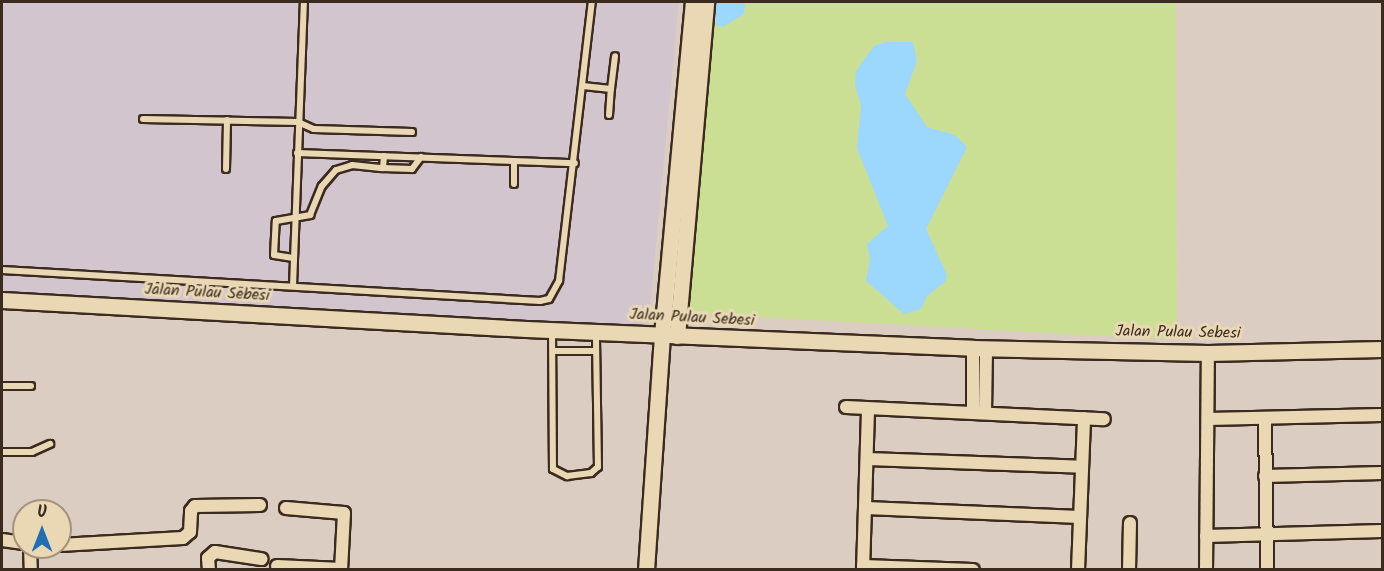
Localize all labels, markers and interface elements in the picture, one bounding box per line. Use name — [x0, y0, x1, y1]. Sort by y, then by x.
street label: Jalan Pulau Sebesi — [144, 280, 270, 306]
street label: Jalan Pulau Sebesi — [629, 305, 755, 331]
street label: Jalan Pulau Sebesi — [1115, 322, 1241, 344]
north arrow — [12, 499, 72, 559]
text: U — [37, 500, 47, 525]

